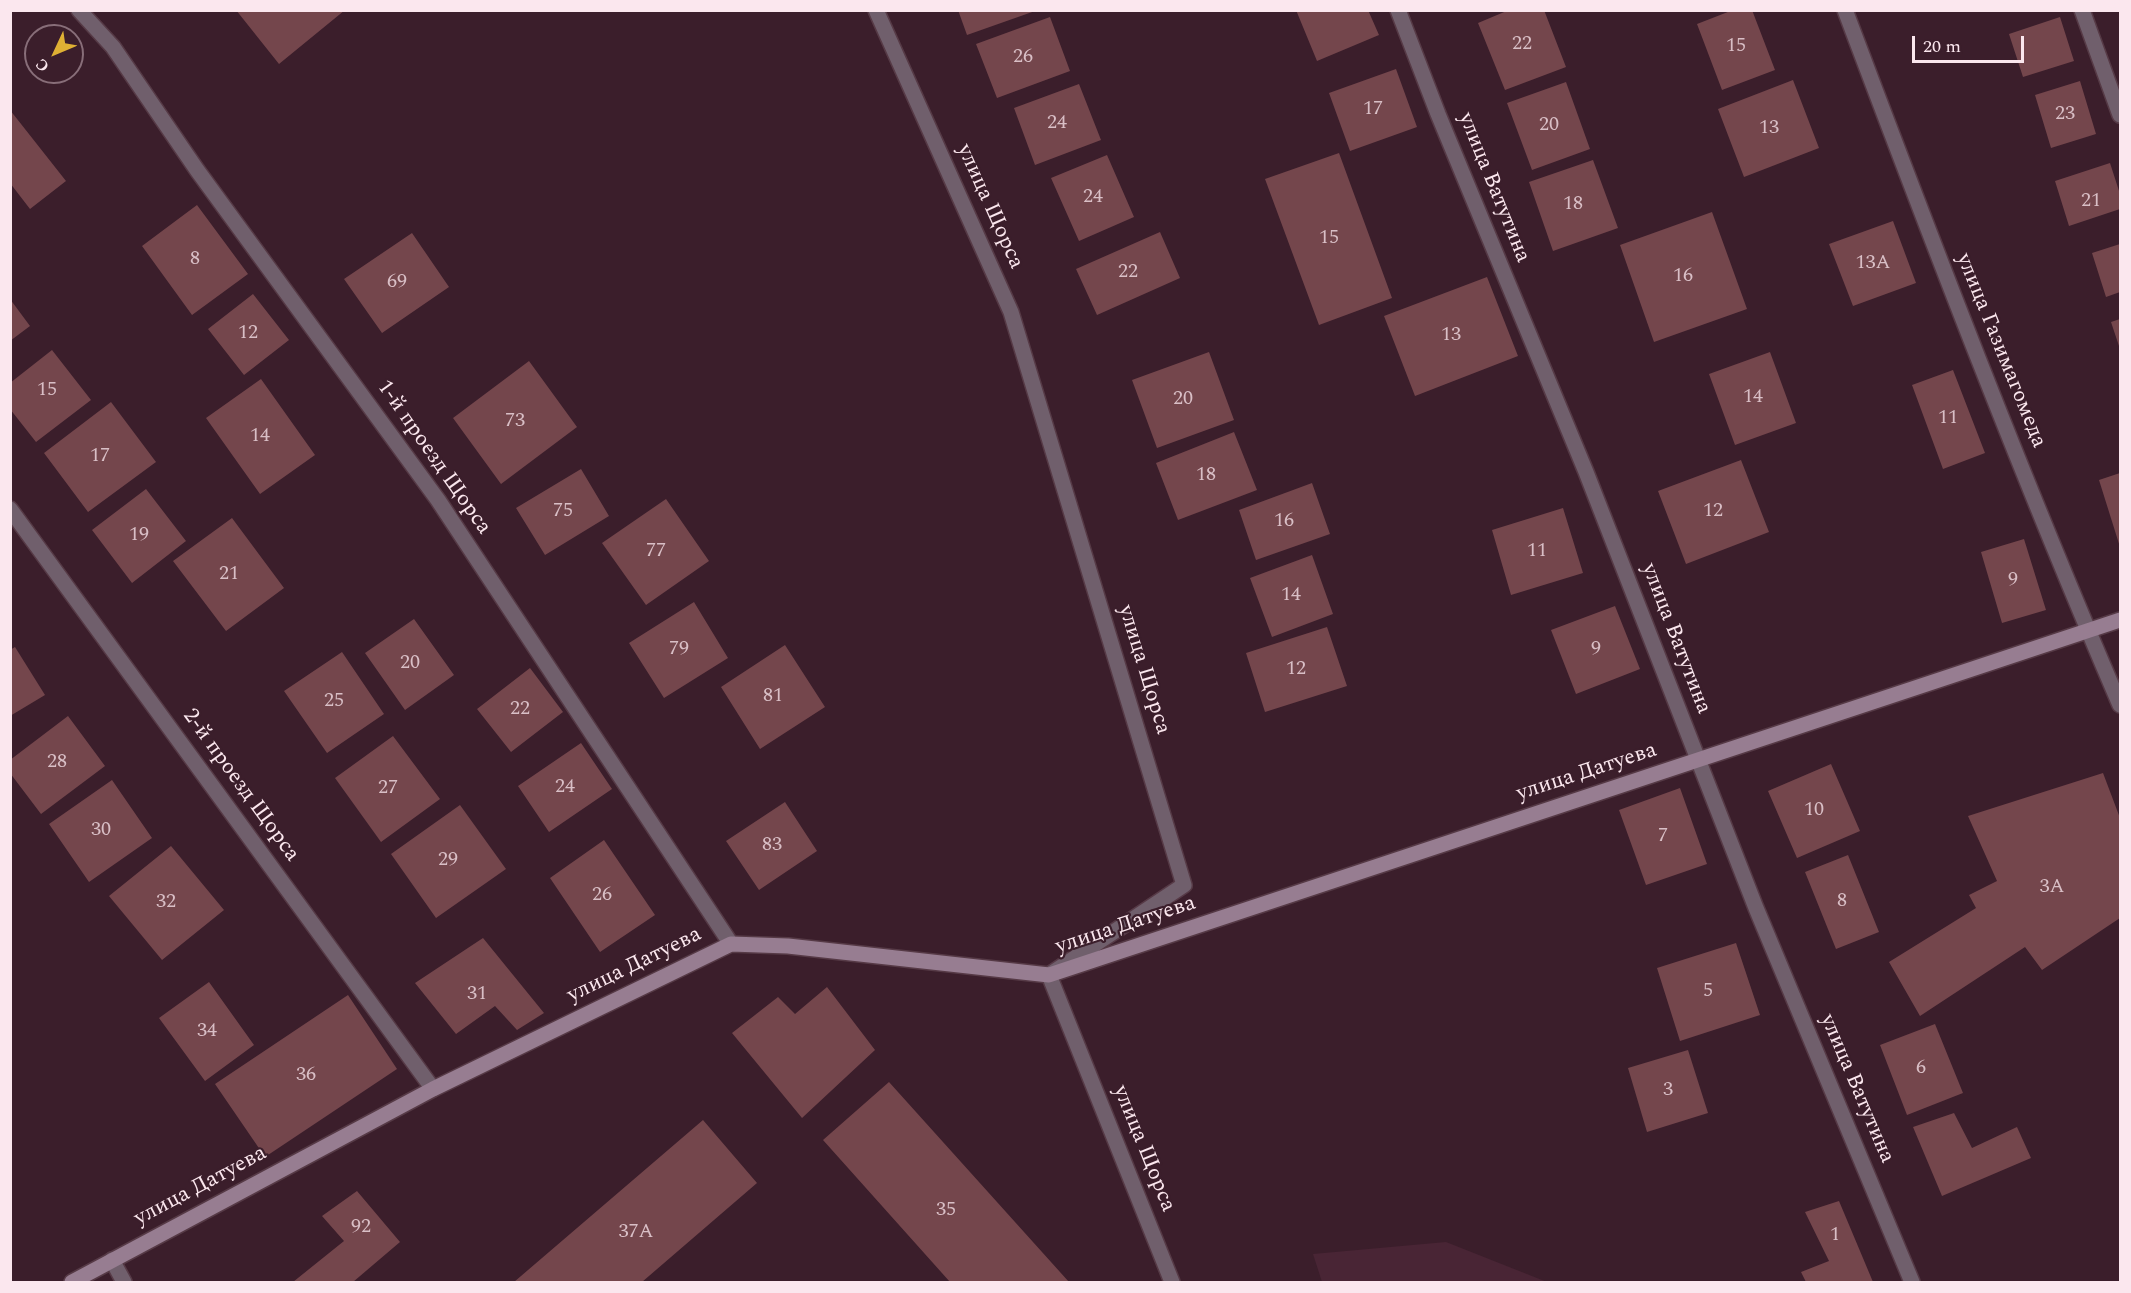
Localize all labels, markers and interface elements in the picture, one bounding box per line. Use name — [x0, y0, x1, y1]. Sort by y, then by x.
north arrow — [24, 24, 84, 84]
scale bar — [1915, 24, 2028, 62]
house number: 22 — [1512, 33, 1532, 57]
text: 20 m — [1923, 33, 1961, 60]
house number: 15 — [1726, 35, 1746, 59]
house number: 26 — [1013, 46, 1033, 70]
text: С — [30, 53, 55, 78]
house number: 17 — [1363, 98, 1383, 122]
house number: 23 — [2055, 103, 2075, 127]
street label: улица Ватутина — [1451, 109, 1535, 267]
house number: 24 — [1047, 112, 1067, 136]
house number: 20 — [1539, 114, 1559, 138]
house number: 13 — [1759, 117, 1779, 141]
street label: улица Щорса — [950, 140, 1028, 274]
house number: 24 — [1083, 186, 1103, 210]
house number: 21 — [2081, 190, 2101, 214]
house number: 18 — [1563, 193, 1583, 217]
house number: 15 — [1319, 227, 1339, 251]
house number: 8 — [190, 248, 200, 272]
street label: улица Газимагомеда — [1949, 250, 2051, 452]
house number: 13А — [1856, 252, 1890, 276]
house number: 22 — [1118, 261, 1138, 285]
house number: 16 — [1673, 265, 1693, 289]
house number: 69 — [387, 271, 407, 295]
house number: 12 — [238, 322, 258, 346]
house number: 13 — [1441, 324, 1461, 348]
street label: 1-й проезд Щорса — [370, 376, 496, 540]
house number: 15 — [37, 379, 57, 403]
house number: 14 — [1743, 386, 1763, 410]
house number: 20 — [1173, 388, 1193, 412]
house number: 11 — [1938, 407, 1958, 431]
house number: 73 — [505, 410, 525, 434]
house number: 14 — [250, 425, 270, 449]
house number: 17 — [90, 445, 110, 469]
house number: 18 — [1196, 464, 1216, 488]
house number: 75 — [553, 500, 573, 524]
house number: 12 — [1703, 500, 1723, 524]
house number: 16 — [1274, 510, 1294, 534]
house number: 19 — [129, 524, 149, 548]
house number: 77 — [646, 540, 666, 564]
house number: 11 — [1527, 540, 1547, 564]
street label: улица Ватутина — [1634, 560, 1716, 718]
house number: 21 — [219, 563, 239, 587]
house number: 9 — [2008, 569, 2018, 593]
house number: 14 — [1281, 584, 1301, 608]
street label: улица Щорса — [1111, 602, 1175, 738]
house number: 79 — [669, 638, 689, 662]
house number: 9 — [1591, 638, 1601, 662]
house number: 20 — [400, 652, 420, 676]
house number: 12 — [1286, 658, 1306, 682]
house number: 81 — [763, 685, 783, 709]
house number: 25 — [324, 690, 344, 714]
house number: 22 — [510, 698, 530, 722]
street label: 2-й проезд Щорса — [176, 705, 304, 867]
street label: улица Датуева — [1514, 738, 1660, 808]
house number: 28 — [47, 751, 67, 775]
house number: 24 — [555, 776, 575, 800]
house number: 27 — [378, 777, 398, 801]
house number: 10 — [1804, 799, 1824, 823]
house number: 30 — [91, 819, 111, 843]
house number: 7 — [1658, 825, 1668, 849]
house number: 83 — [762, 834, 782, 858]
house number: 29 — [438, 849, 458, 873]
house number: 3А — [2040, 876, 2064, 900]
house number: 26 — [592, 884, 612, 908]
house number: 8 — [1837, 890, 1847, 914]
house number: 32 — [156, 891, 176, 915]
street label: улица Датуева — [1053, 891, 1199, 961]
street label: улица Датуева — [564, 922, 706, 1010]
house number: 5 — [1703, 980, 1713, 1004]
house number: 31 — [467, 983, 487, 1007]
street label: улица Ватутина — [1813, 1011, 1899, 1167]
house number: 34 — [197, 1020, 217, 1044]
house number: 6 — [1916, 1057, 1926, 1081]
house number: 36 — [296, 1064, 316, 1088]
house number: 3 — [1663, 1079, 1673, 1103]
street label: улица Щорса — [1106, 1082, 1180, 1216]
street label: улица Датуева — [130, 1141, 272, 1233]
house number: 35 — [936, 1199, 956, 1223]
house number: 92 — [351, 1216, 371, 1240]
house number: 37А — [619, 1221, 653, 1245]
house number: 1 — [1830, 1224, 1840, 1248]

